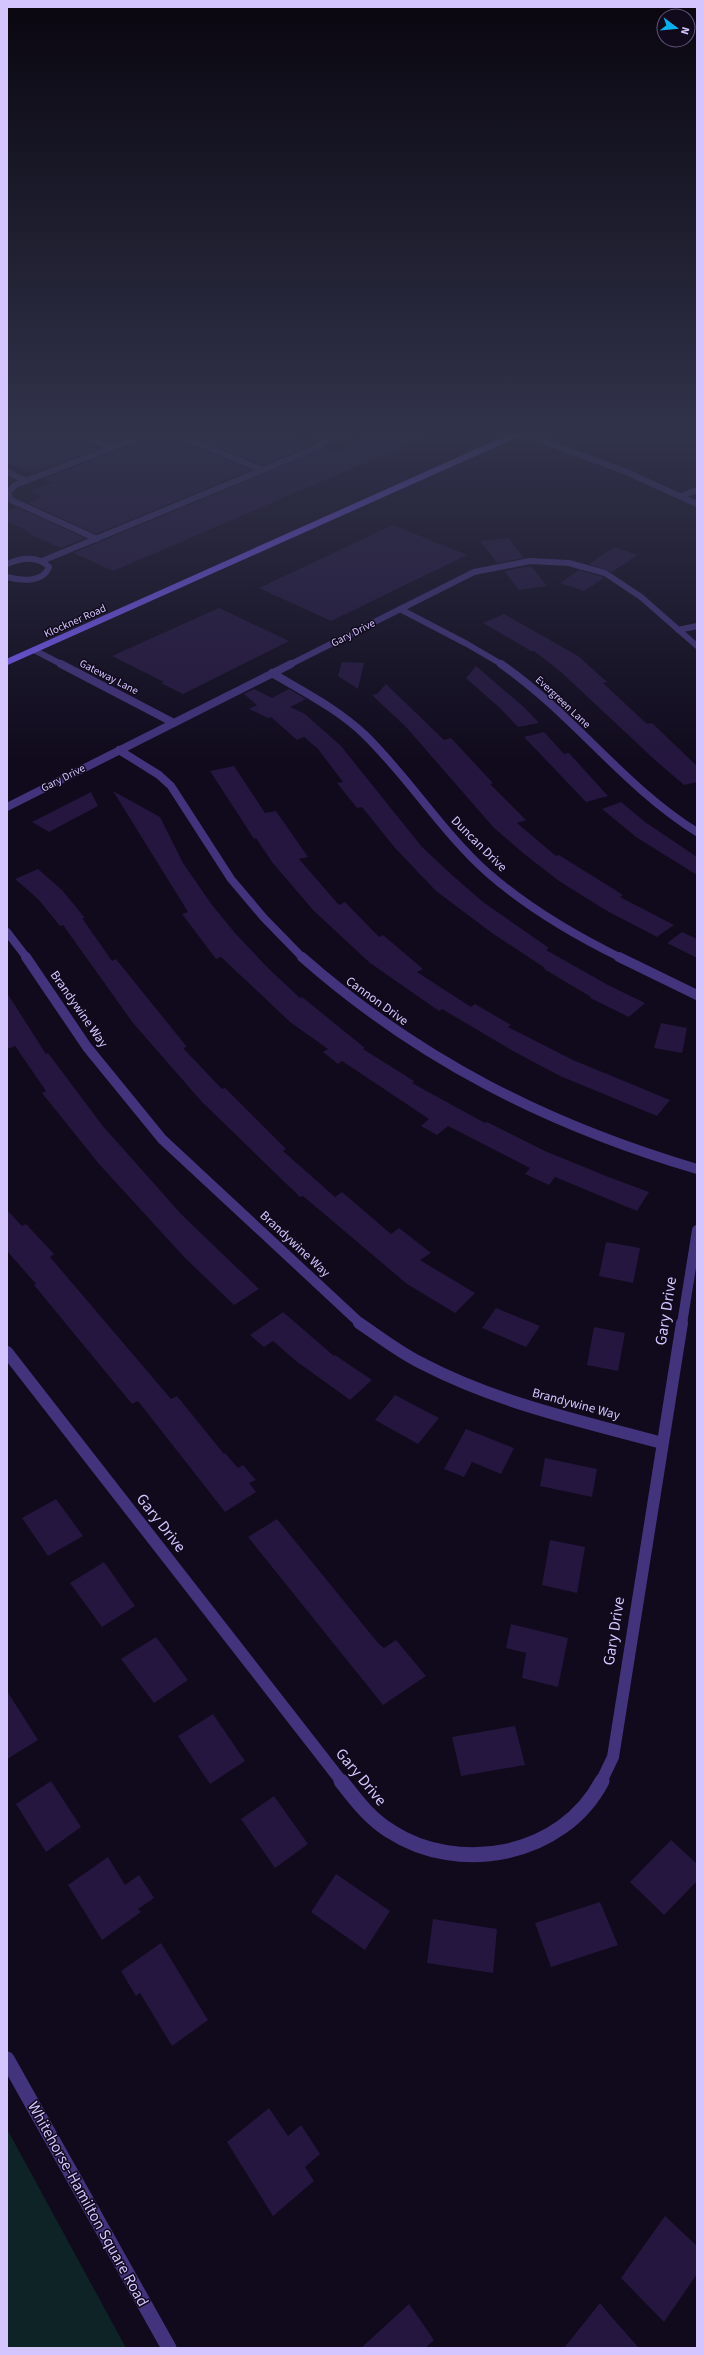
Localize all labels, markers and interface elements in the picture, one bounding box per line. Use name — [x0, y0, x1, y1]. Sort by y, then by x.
north arrow — [656, 8, 696, 48]
text: N — [677, 25, 693, 36]
street label: Klockner Road — [41, 601, 109, 641]
street label: Gary Drive — [328, 615, 378, 650]
street label: Gateway Lane — [77, 656, 142, 699]
street label: Evergreen Lane — [532, 672, 594, 732]
street label: Gary Drive — [38, 760, 88, 795]
street label: Duncan Drive — [447, 812, 511, 876]
street label: Brandywine Way — [46, 967, 112, 1051]
street label: Cannon Drive — [342, 972, 412, 1030]
street label: Brandywine Way — [256, 1207, 334, 1281]
street label: Gary Drive — [650, 1275, 682, 1347]
street label: Brandywine Way — [530, 1384, 622, 1424]
street label: Gary Drive — [131, 1489, 191, 1557]
street label: Gary Drive — [598, 1595, 630, 1667]
street label: Gary Drive — [330, 1743, 392, 1811]
street label: Whitehorse-Hamilton Square Road — [22, 2097, 154, 2311]

